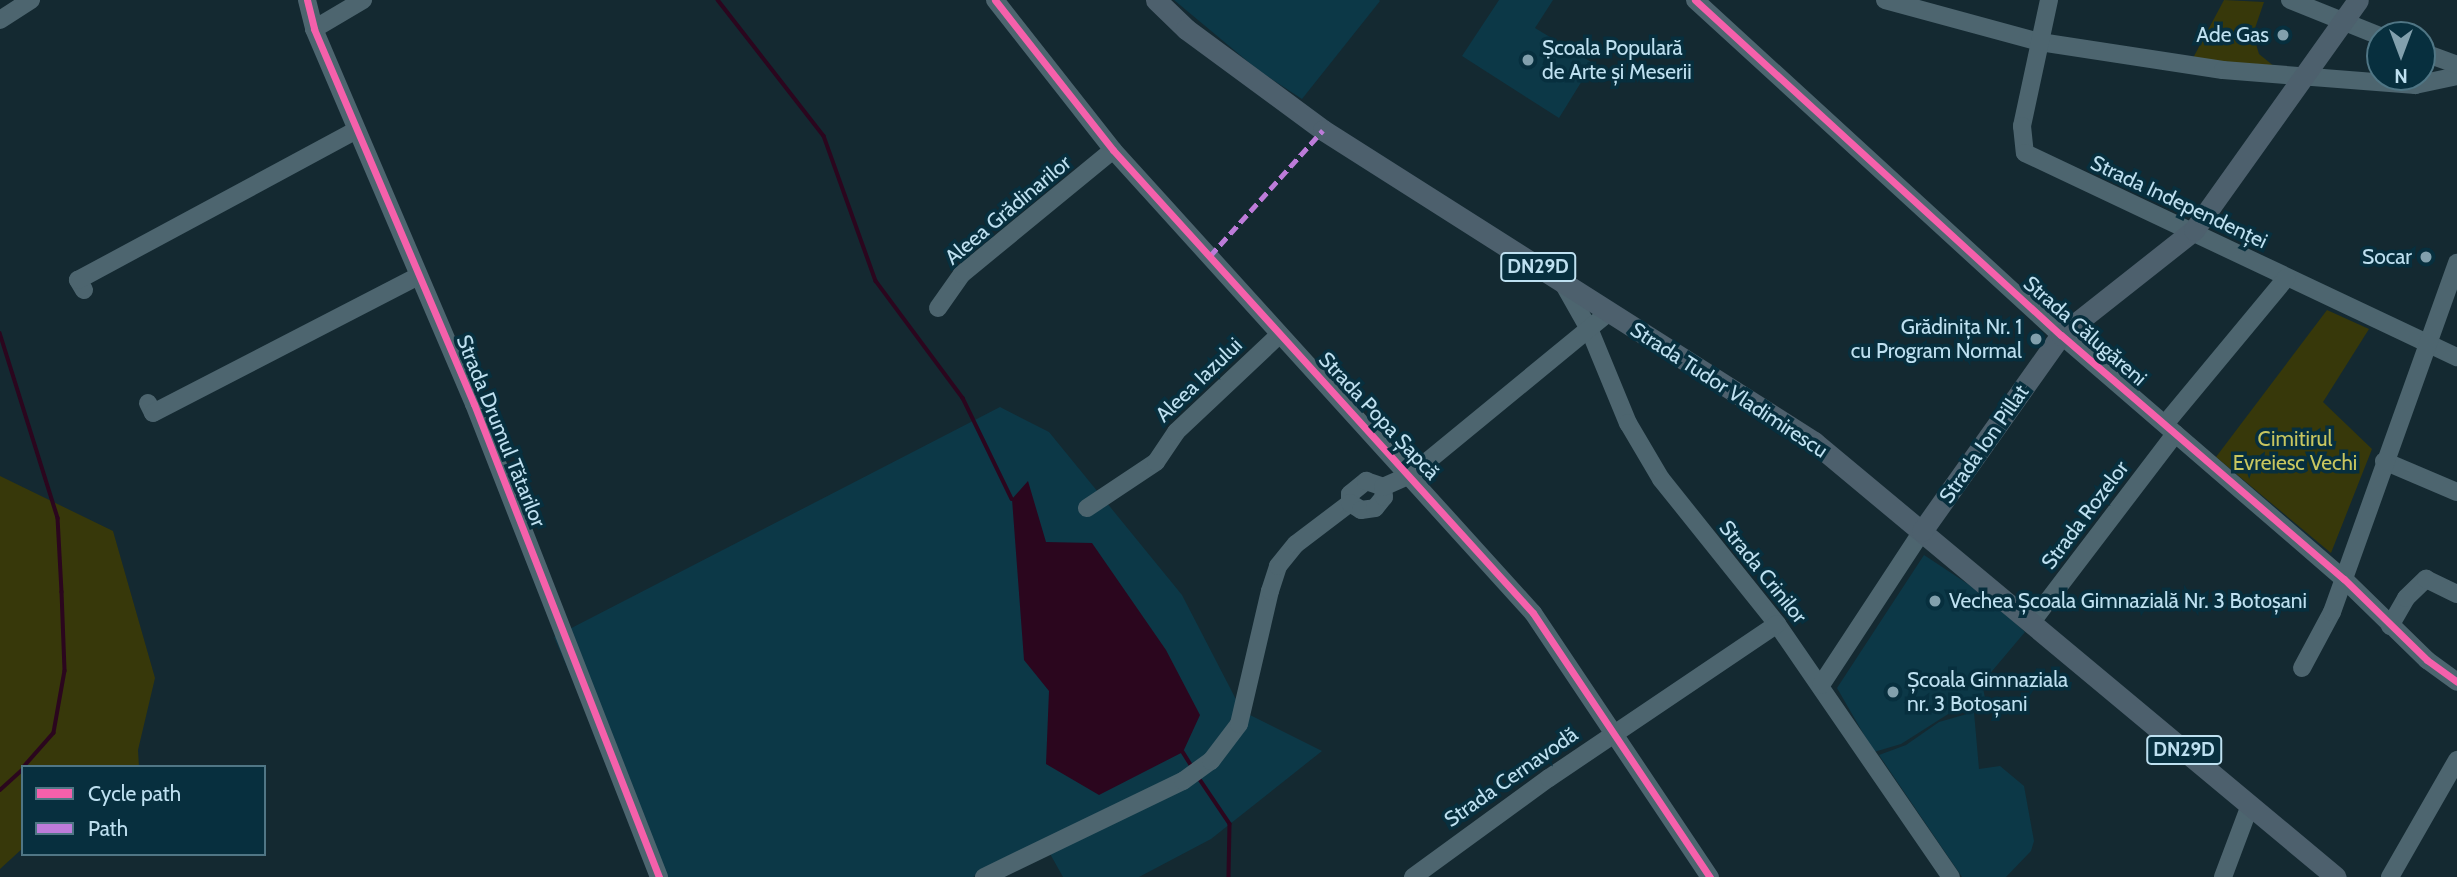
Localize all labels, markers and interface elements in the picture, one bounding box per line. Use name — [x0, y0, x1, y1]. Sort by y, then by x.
north arrow — [2366, 21, 2436, 91]
place label: Ade Gas — [2196, 22, 2269, 48]
marker: Ade Gas — [2275, 27, 2291, 43]
place label: Școala Populară de Arte și Meserii — [1542, 35, 1692, 85]
marker: Școala Populară de Arte și Meserii — [1520, 52, 1536, 68]
text: N — [2394, 64, 2408, 87]
street label: Aleea Grădinarilor — [940, 150, 1076, 270]
street label: Strada Independenței — [2087, 150, 2271, 254]
place label: Socar — [2362, 244, 2412, 270]
marker: Socar — [2418, 249, 2434, 265]
road number: DN29D — [1500, 252, 1576, 282]
street label: Strada Călugăreni — [2018, 271, 2152, 391]
place label: Grădinița Nr. 1 cu Program Normal — [1851, 314, 2022, 364]
street label: Strada Tudor Vladimirescu — [1626, 317, 1832, 463]
street label: Strada Drumul Tătarilor — [451, 331, 551, 531]
marker: Grădinița Nr. 1 cu Program Normal — [2028, 331, 2044, 347]
street label: Aleea Iazului — [1151, 333, 1247, 427]
street label: Strada Popa Șapcă — [1313, 347, 1445, 485]
street label: Strada Ion Pillat — [1934, 380, 2034, 508]
park label: Cimitirul Evreiesc Vechi — [2233, 426, 2357, 476]
street label: Strada Rozelor — [2036, 456, 2134, 574]
street label: Strada Crinilor — [1714, 515, 1812, 629]
place label: Vechea Școala Gimnazială Nr. 3 Botoșani — [1949, 588, 2307, 614]
marker: Vechea Școala Gimnazială Nr. 3 Botoșani — [1927, 593, 1943, 609]
place label: Școala Gimnaziala nr. 3 Botoșani — [1907, 667, 2068, 717]
marker: Școala Gimnaziala nr. 3 Botoșani — [1885, 684, 1901, 700]
street label: Strada Cernavodă — [1439, 722, 1583, 832]
road number: DN29D — [2146, 734, 2222, 765]
legend — [21, 765, 266, 856]
text: Cycle path — [88, 781, 181, 806]
text: Path — [88, 816, 128, 841]

